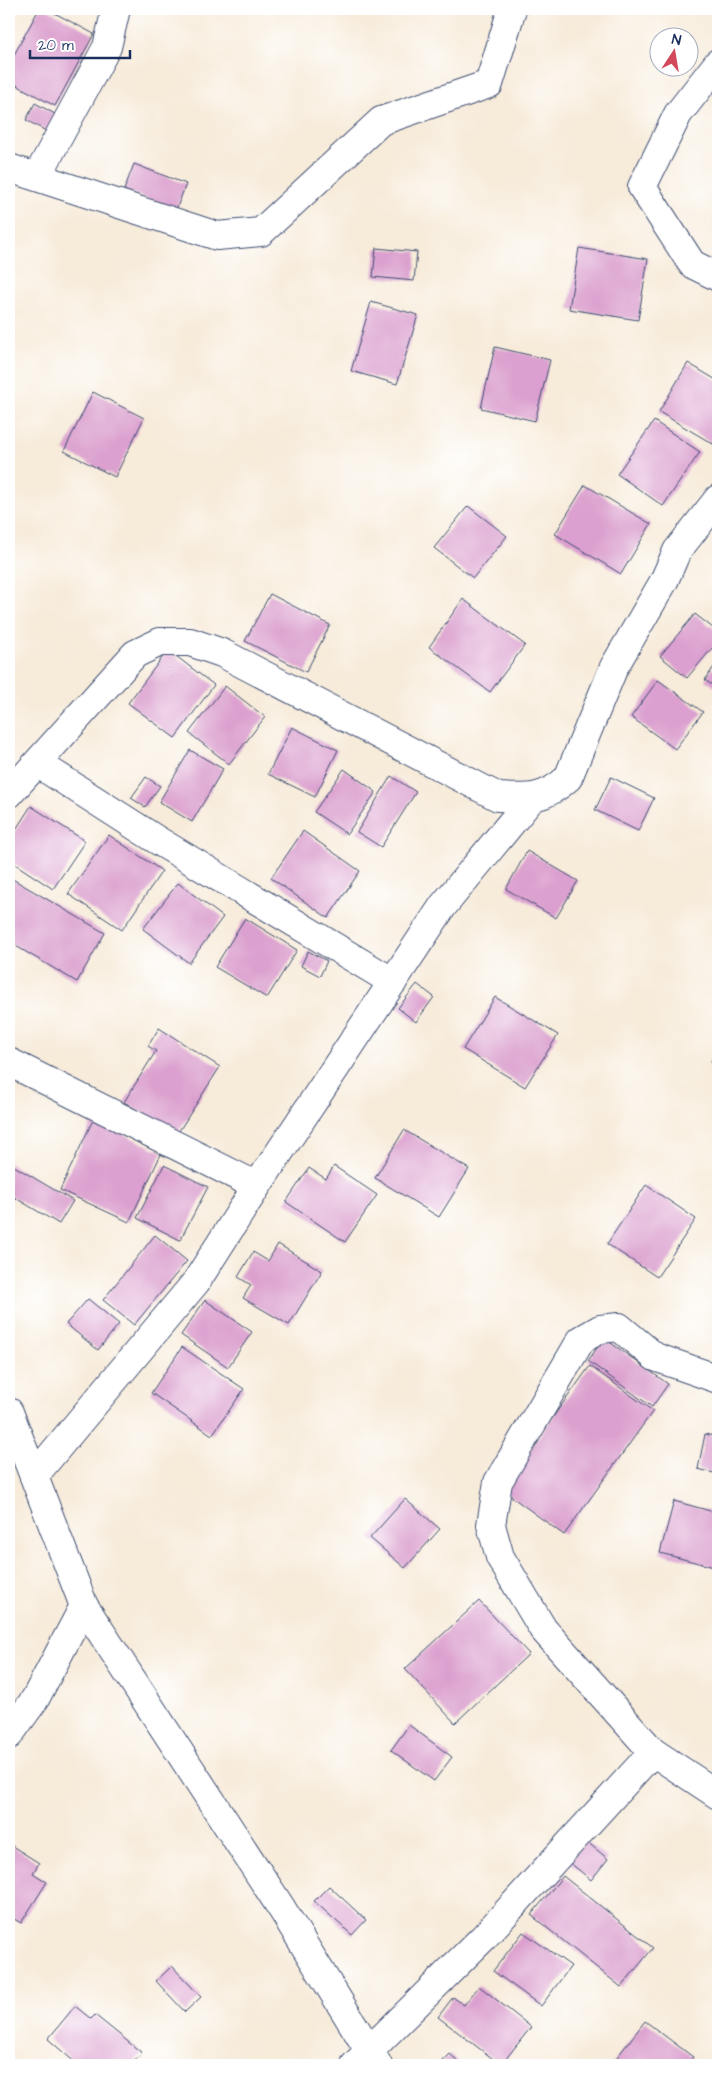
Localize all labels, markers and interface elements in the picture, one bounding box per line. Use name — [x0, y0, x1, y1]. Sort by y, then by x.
scale bar — [30, 28, 130, 60]
north arrow — [650, 28, 700, 78]
text: N — [670, 30, 683, 51]
text: 20 m — [38, 35, 74, 56]

